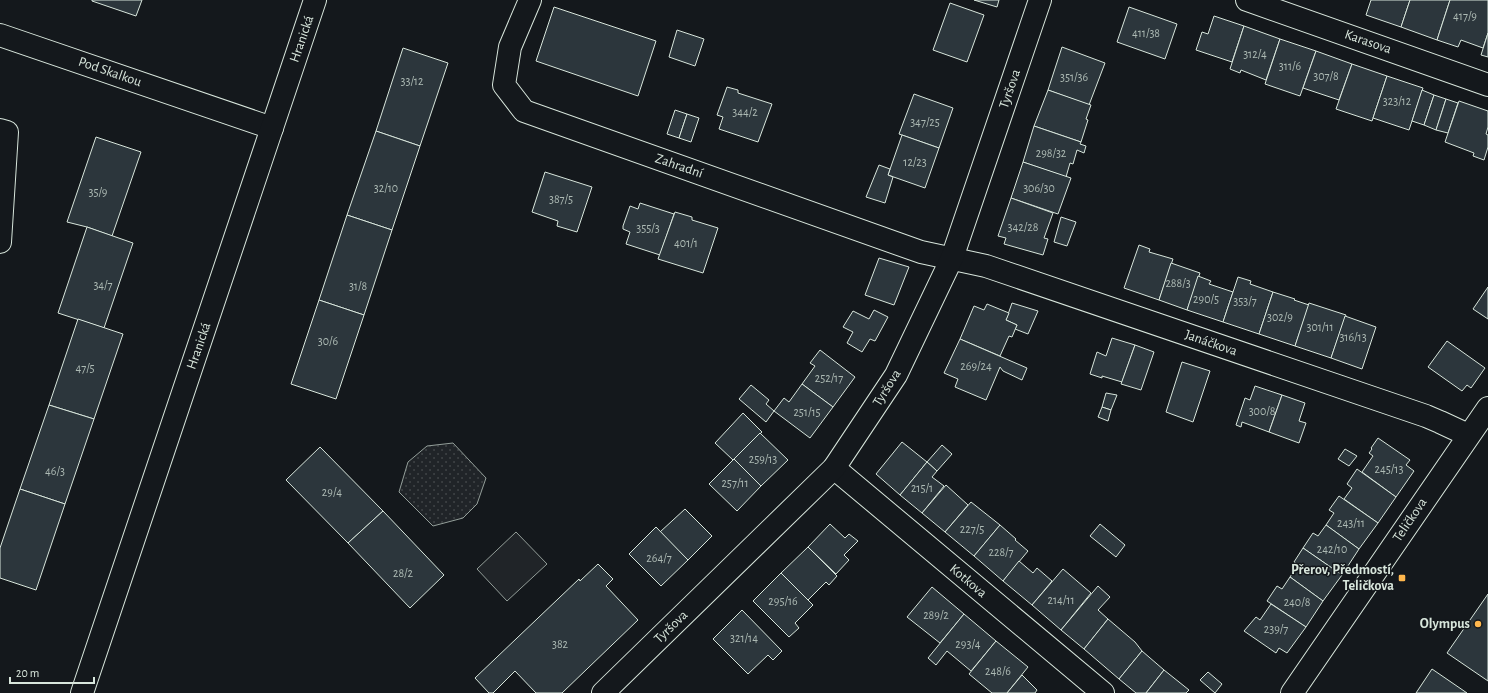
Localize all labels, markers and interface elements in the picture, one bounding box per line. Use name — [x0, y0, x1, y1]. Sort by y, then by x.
house number: 417/9 — [1453, 10, 1477, 22]
street label: Hranická — [287, 13, 317, 64]
house number: 411/38 — [1132, 27, 1160, 39]
street label: Karasova — [1343, 27, 1394, 57]
house number: 312/4 — [1243, 48, 1267, 60]
street label: Pod Skalkou — [77, 55, 143, 89]
house number: 311/6 — [1279, 60, 1301, 72]
street label: Tyršova — [997, 67, 1023, 110]
house number: 307/8 — [1313, 70, 1339, 82]
house number: 351/36 — [1060, 71, 1088, 83]
house number: 33/12 — [401, 75, 424, 87]
house number: 323/12 — [1383, 95, 1412, 107]
house number: 344/2 — [732, 106, 758, 118]
house number: 347/25 — [910, 116, 940, 128]
house number: 298/32 — [1036, 147, 1067, 159]
street label: Zahradní — [653, 151, 705, 181]
house number: 12/23 — [903, 156, 927, 168]
house number: 32/10 — [374, 182, 398, 194]
house number: 306/30 — [1023, 182, 1055, 194]
house number: 35/9 — [88, 186, 108, 198]
house number: 387/5 — [549, 193, 573, 205]
house number: 342/28 — [1008, 221, 1039, 233]
house number: 355/3 — [636, 222, 660, 234]
house number: 401/1 — [674, 237, 698, 249]
house number: 288/3 — [1165, 277, 1191, 289]
house number: 34/7 — [93, 279, 113, 291]
house number: 31/8 — [349, 280, 367, 292]
house number: 290/5 — [1193, 293, 1219, 305]
house number: 353/7 — [1233, 295, 1257, 307]
house number: 302/9 — [1267, 311, 1293, 323]
street label: Hranická — [184, 320, 214, 371]
house number: 301/11 — [1306, 321, 1334, 333]
street label: Janáčkova — [1183, 328, 1240, 359]
house number: 316/13 — [1339, 331, 1367, 343]
house number: 30/6 — [318, 335, 339, 347]
house number: 269/24 — [960, 360, 992, 372]
house number: 47/5 — [75, 362, 95, 374]
street label: Tyršova — [870, 367, 904, 409]
house number: 252/17 — [815, 372, 843, 384]
house number: 300/8 — [1249, 405, 1276, 417]
house number: 251/15 — [793, 406, 821, 418]
house number: 259/13 — [749, 453, 777, 465]
house number: 245/13 — [1375, 463, 1403, 475]
house number: 46/3 — [45, 465, 65, 477]
house number: 257/11 — [721, 477, 749, 489]
house number: 215/1 — [911, 482, 933, 494]
house number: 29/4 — [322, 486, 342, 498]
street label: Teličkova — [1390, 495, 1430, 544]
house number: 243/11 — [1337, 517, 1365, 529]
house number: 227/5 — [960, 523, 984, 535]
house number: 242/10 — [1317, 543, 1347, 555]
house number: 228/7 — [988, 546, 1014, 558]
house number: 264/7 — [646, 552, 672, 564]
street label: Kotkova — [947, 562, 990, 601]
place label: Přerov, Předmostí, Teličkova — [1291, 563, 1394, 593]
house number: 28/2 — [393, 567, 414, 579]
marker: Přerov, Předmostí, Teličkova — [1397, 573, 1407, 583]
house number: 214/11 — [1047, 594, 1075, 606]
house number: 295/16 — [768, 595, 798, 607]
house number: 240/8 — [1284, 596, 1311, 608]
street label: Tyršova — [652, 608, 691, 646]
house number: 289/2 — [923, 609, 949, 621]
place label: Olympus — [1420, 617, 1470, 631]
marker: Olympus — [1473, 619, 1483, 629]
house number: 239/7 — [1264, 623, 1288, 635]
house number: 321/14 — [730, 632, 758, 644]
house number: 382 — [552, 638, 569, 650]
house number: 293/4 — [955, 638, 981, 650]
scale bar — [10, 659, 94, 685]
house number: 248/6 — [985, 665, 1011, 677]
text: 20 m — [16, 667, 39, 679]

